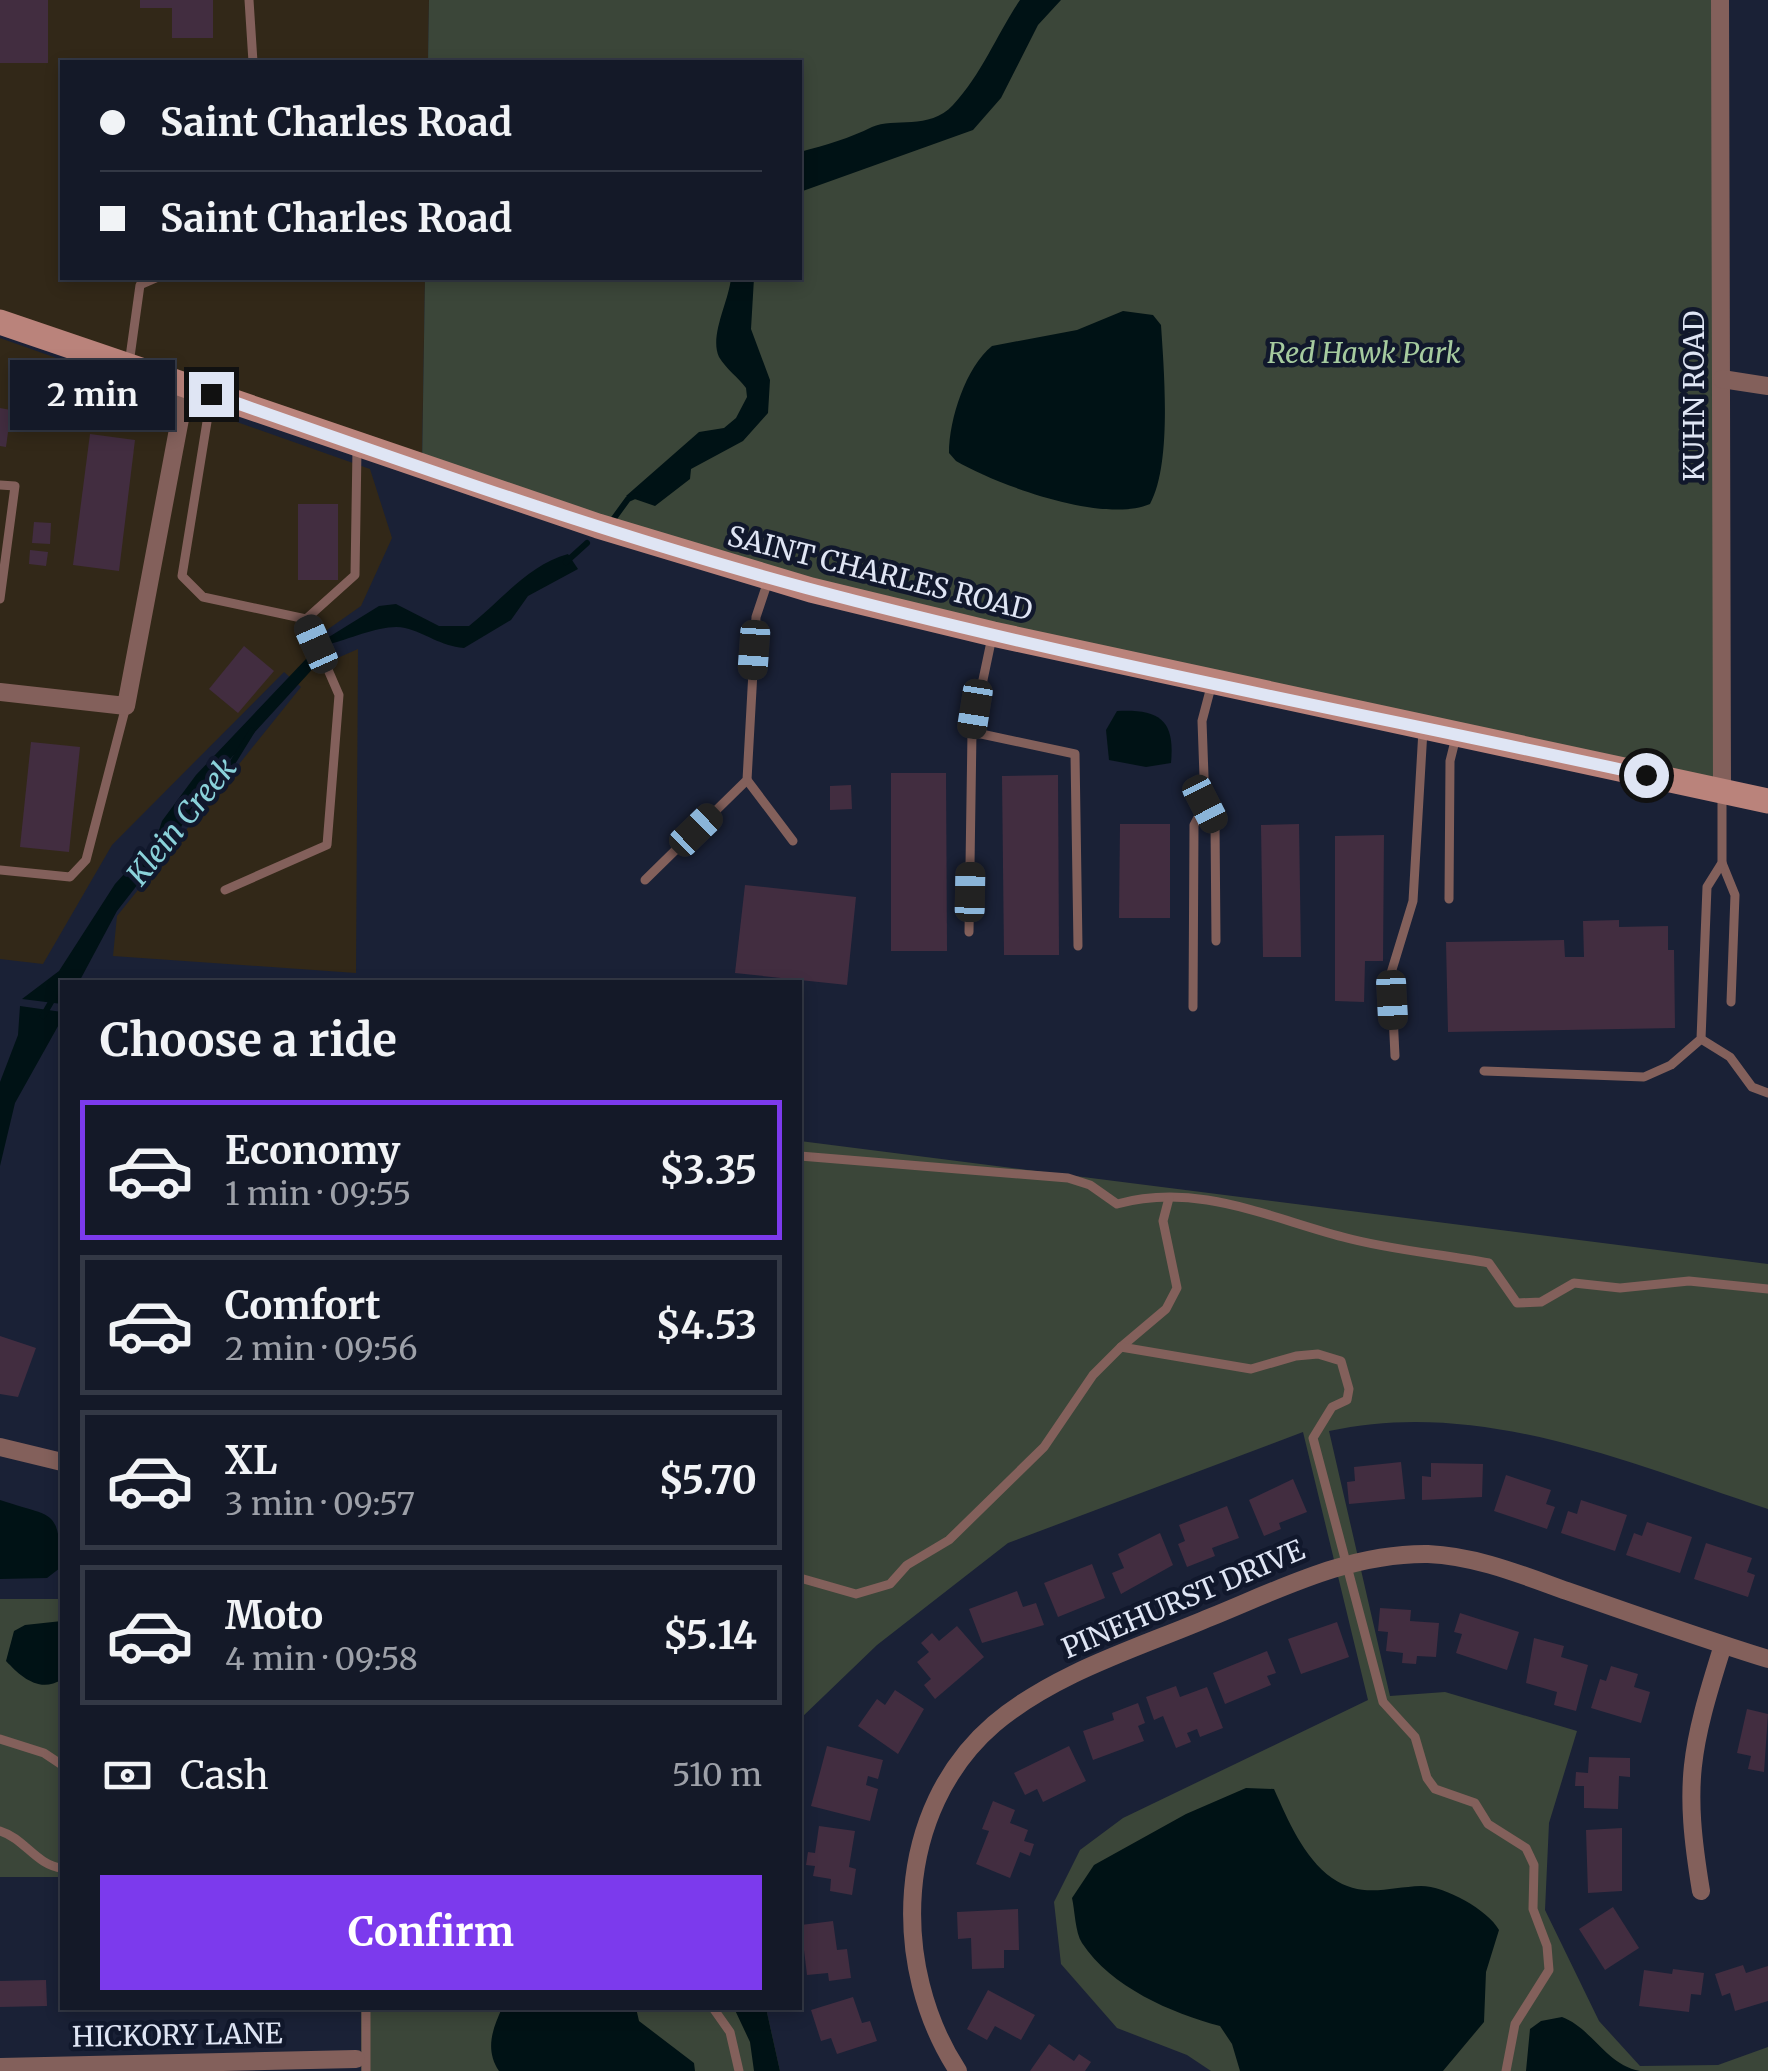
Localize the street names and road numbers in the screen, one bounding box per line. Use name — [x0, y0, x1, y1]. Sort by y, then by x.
street label: KUHN ROAD — [1676, 310, 1712, 482]
street label: SAINT CHARLES ROAD — [724, 518, 1036, 628]
street label: PINEHURST DRIVE — [1056, 1532, 1310, 1666]
street label: HICKORY LANE — [71, 2015, 283, 2055]

